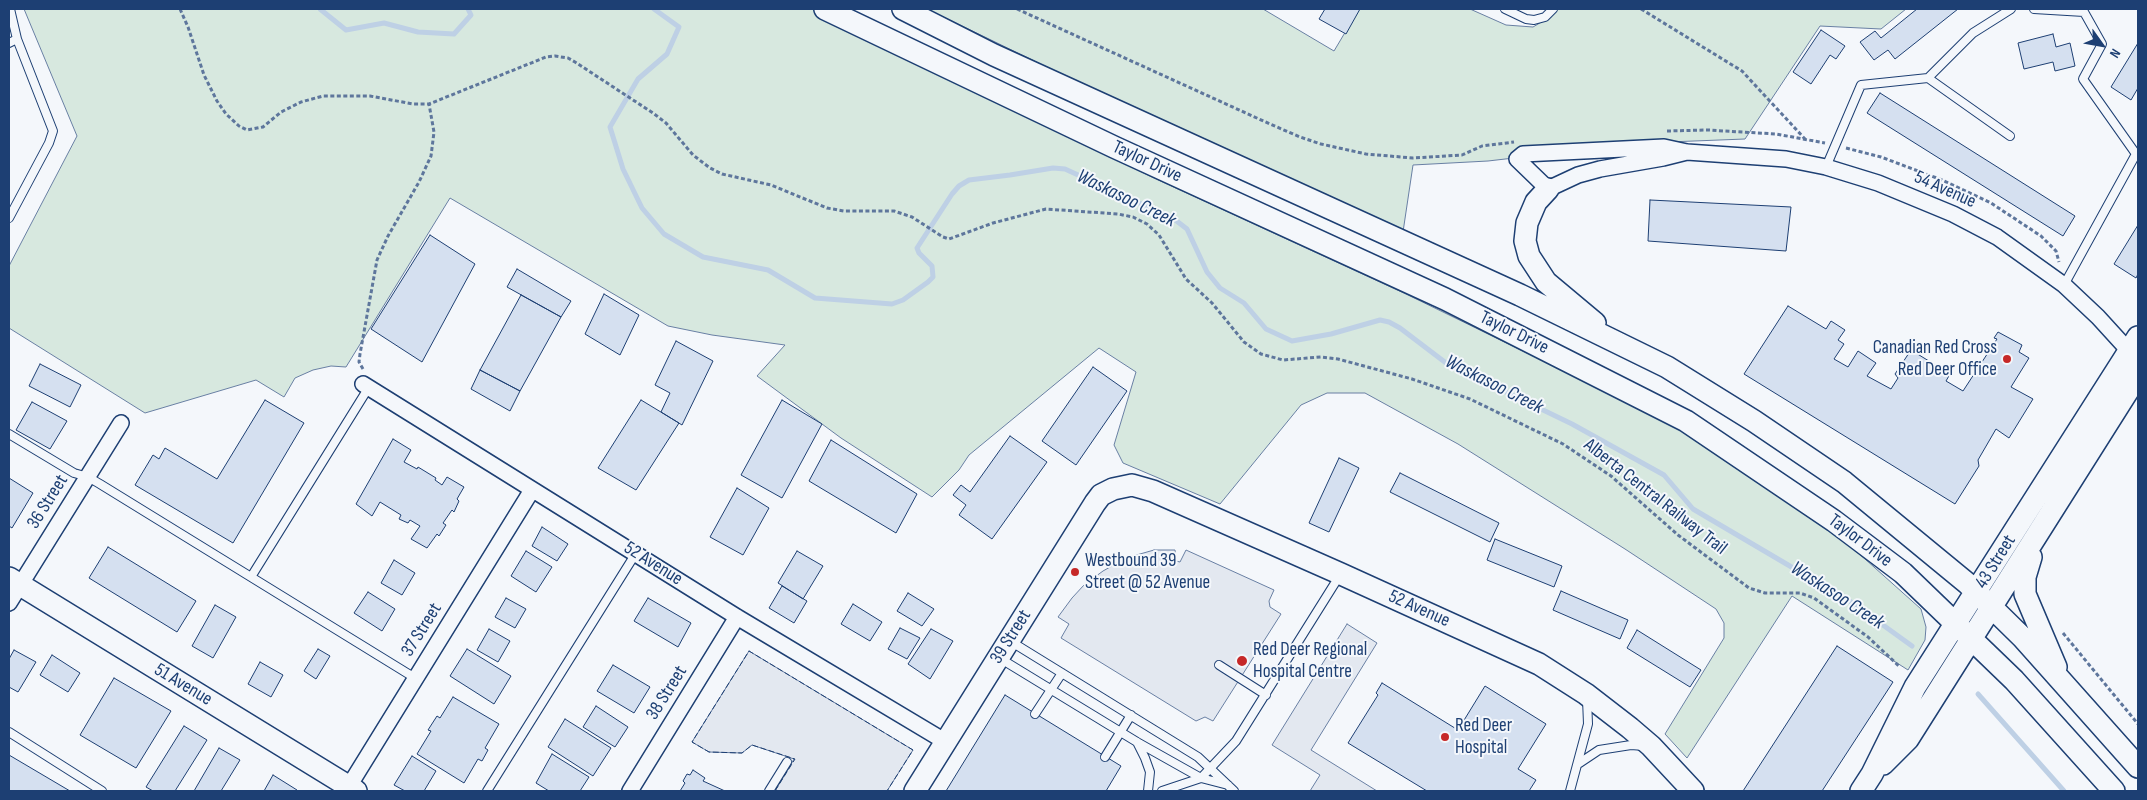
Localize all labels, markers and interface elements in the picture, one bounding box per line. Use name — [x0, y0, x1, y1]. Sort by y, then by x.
north arrow — [2077, 20, 2127, 70]
text: N — [2106, 46, 2124, 61]
street label: Taylor Drive — [1109, 136, 1185, 188]
water label: Waskasoo Creek — [1073, 165, 1179, 233]
street label: 54 Avenue — [1911, 166, 1979, 214]
street label: Taylor Drive — [1476, 307, 1552, 359]
place label: Canadian Red Cross Red Deer Office — [1873, 337, 1997, 381]
water label: Waskasoo Creek — [1441, 350, 1547, 420]
marker: Canadian Red Cross Red Deer Office — [2001, 353, 2013, 365]
street label: Alberta Central Railway Trail — [1579, 434, 1731, 560]
street label: 36 Street — [23, 471, 73, 533]
street label: Taylor Drive — [1824, 510, 1896, 572]
street label: 43 Street — [1971, 531, 2021, 593]
street label: 52 Avenue — [619, 537, 687, 591]
place label: Westbound 39 Street @ 52 Avenue — [1085, 550, 1210, 594]
water label: Waskasoo Creek — [1786, 557, 1888, 635]
marker: Westbound 39 Street @ 52 Avenue — [1069, 566, 1081, 578]
street label: 52 Avenue — [1385, 585, 1453, 633]
street label: 37 Street — [397, 599, 447, 661]
street label: 39 Street — [986, 606, 1036, 668]
place label: Red Deer Regional Hospital Centre — [1253, 639, 1367, 683]
marker: Red Deer Regional Hospital Centre — [1235, 654, 1249, 668]
street label: 51 Avenue — [150, 659, 216, 711]
street label: 38 Street — [642, 662, 692, 724]
place label: Red Deer Hospital — [1455, 715, 1512, 759]
marker: Red Deer Hospital — [1439, 731, 1451, 743]

